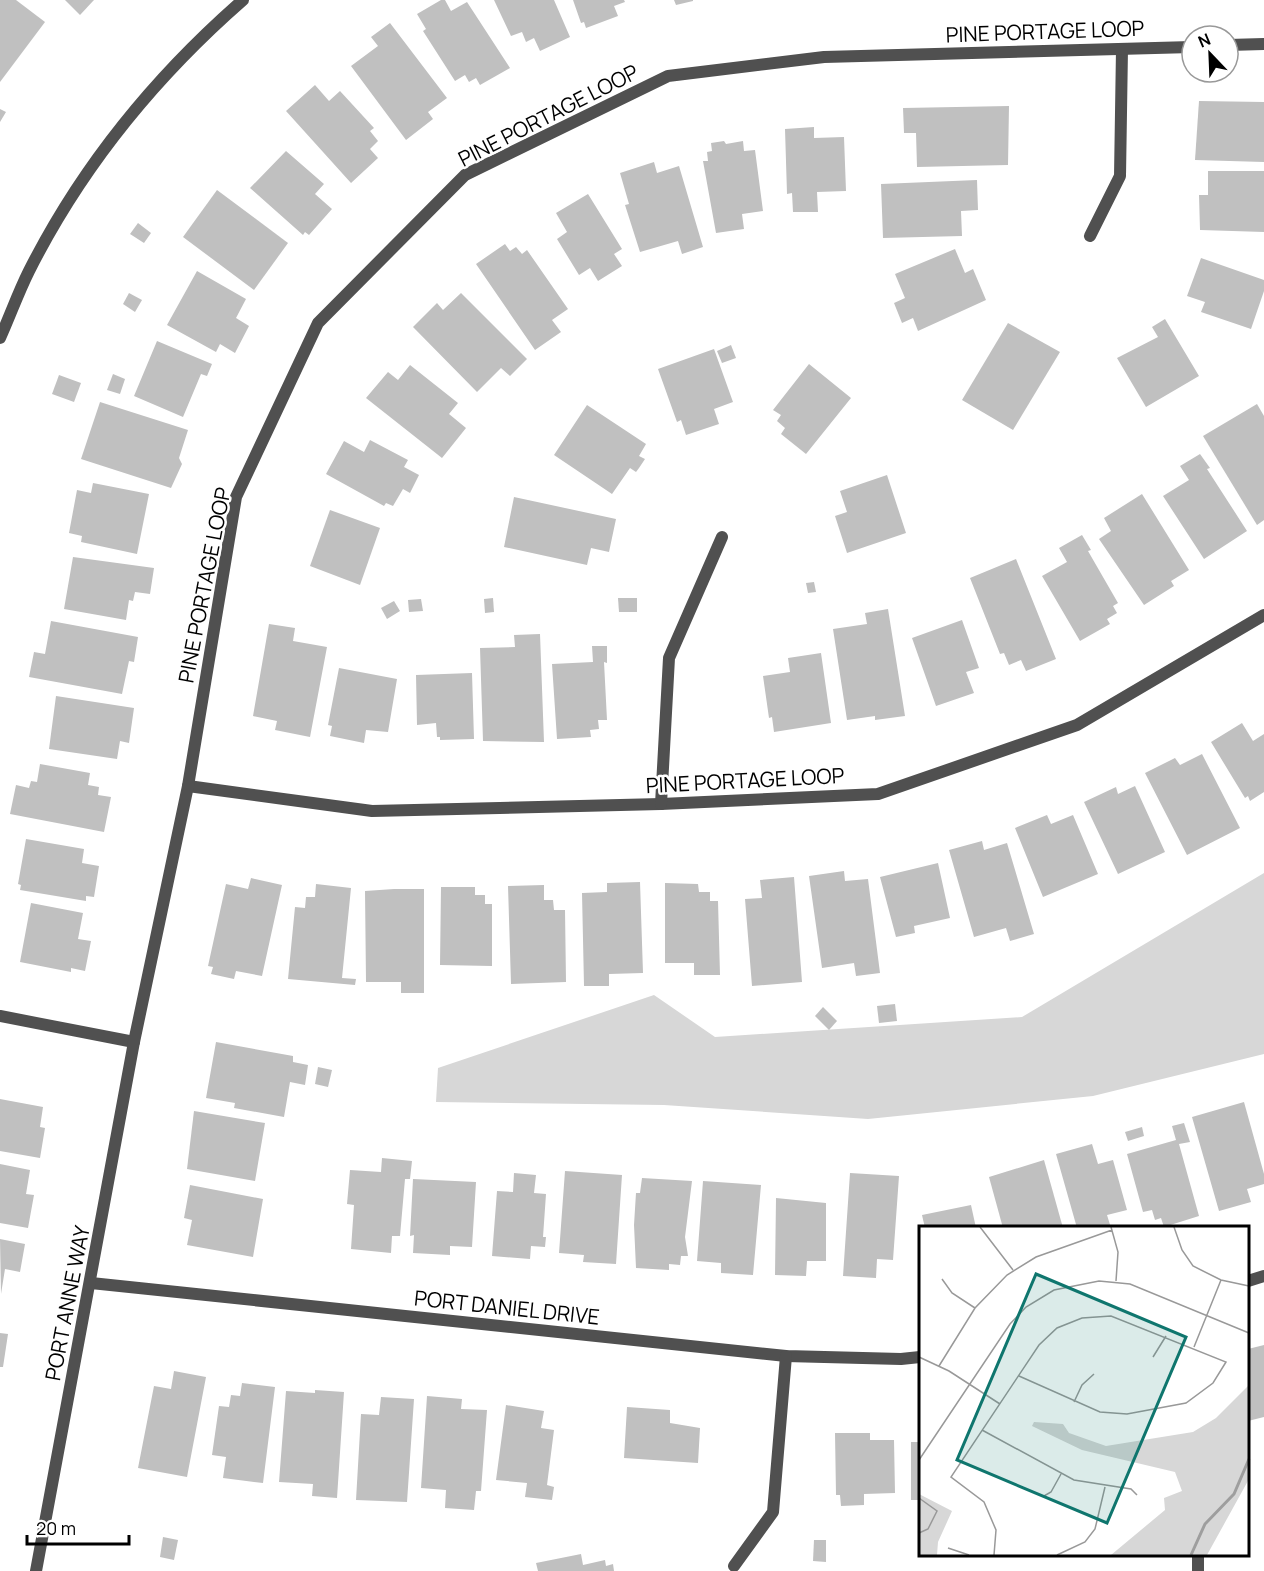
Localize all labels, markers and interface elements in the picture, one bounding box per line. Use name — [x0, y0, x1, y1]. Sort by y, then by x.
street label: PINE PORTAGE LOOP — [945, 14, 1145, 48]
north arrow — [1180, 24, 1240, 84]
text: N — [1195, 28, 1214, 53]
street label: PINE PORTAGE LOOP — [453, 57, 643, 173]
street label: PINE PORTAGE LOOP — [171, 485, 237, 685]
street label: PINE PORTAGE LOOP — [645, 761, 845, 799]
street label: PORT ANNE WAY — [38, 1223, 96, 1383]
inset map — [919, 1226, 1249, 1556]
street label: PORT DANIEL DRIVE — [413, 1283, 601, 1331]
scale bar — [27, 1508, 129, 1546]
text: 20 m — [36, 1516, 76, 1540]

